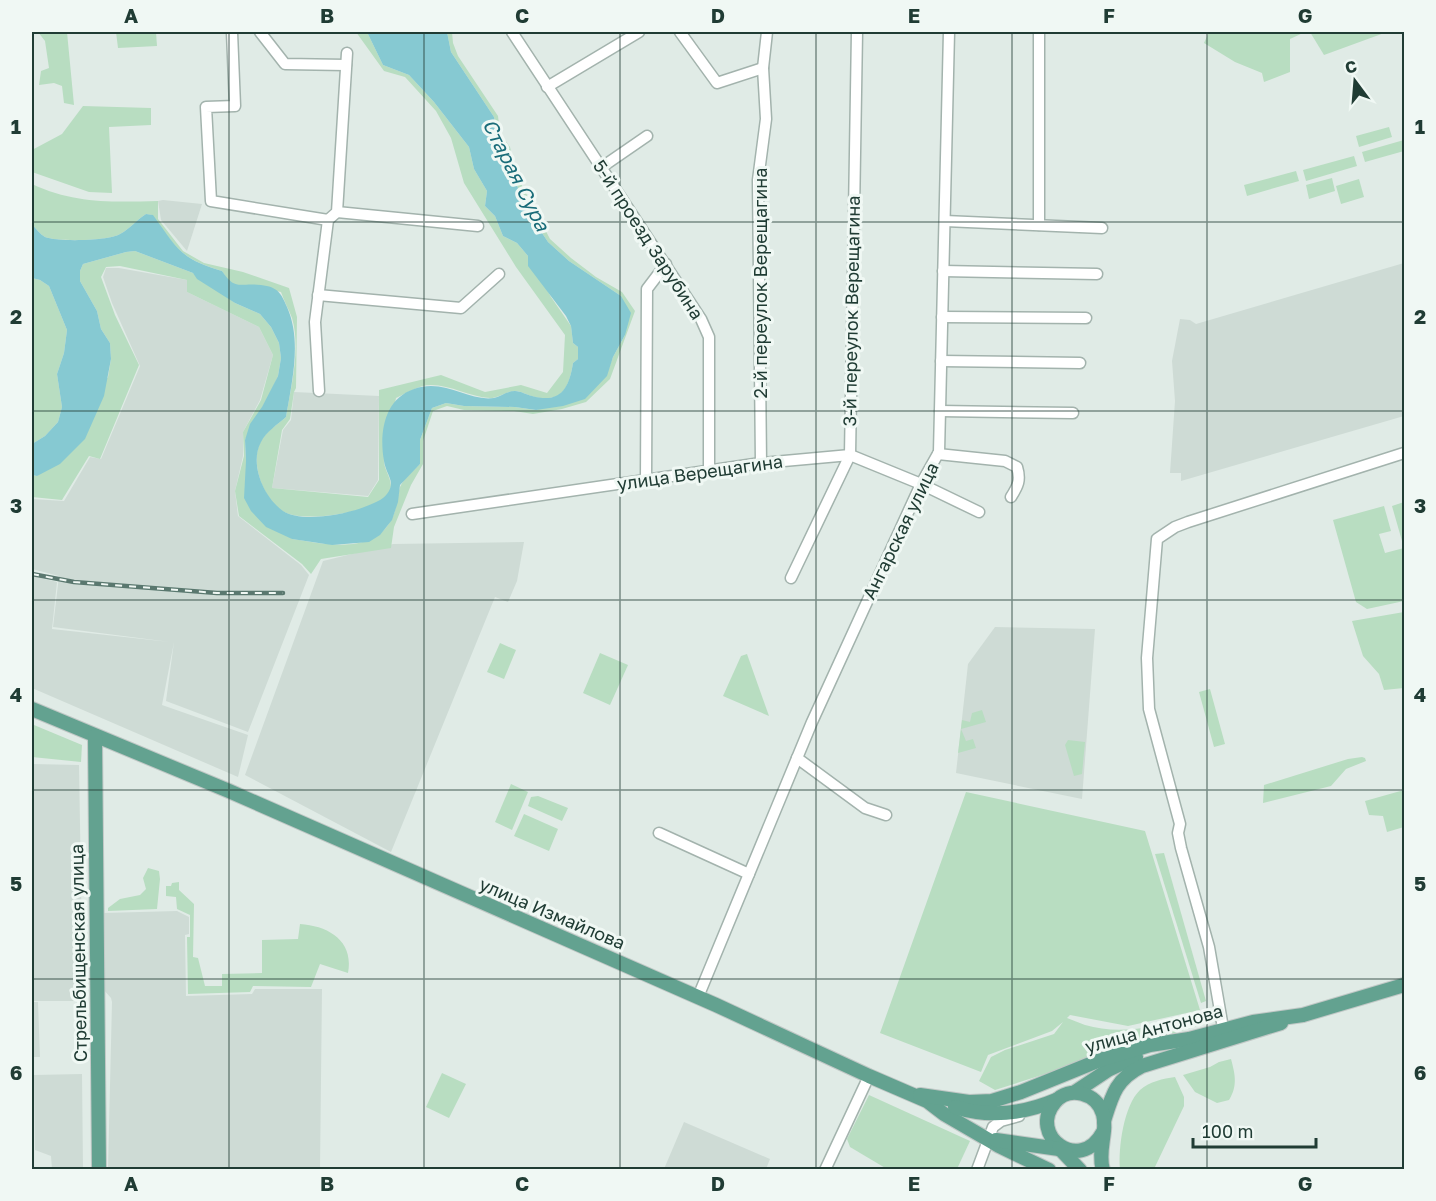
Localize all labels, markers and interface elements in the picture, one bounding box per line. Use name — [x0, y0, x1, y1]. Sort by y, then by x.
text: A — [124, 3, 138, 27]
text: B — [320, 3, 334, 27]
text: C — [515, 3, 529, 27]
text: D — [711, 3, 725, 27]
text: E — [908, 3, 920, 27]
text: F — [1103, 3, 1115, 27]
text: G — [1298, 3, 1312, 27]
north arrow — [1325, 51, 1385, 111]
text: С — [1343, 55, 1359, 78]
text: 1 — [11, 114, 21, 138]
water label: Старая Сура — [477, 114, 556, 236]
text: 1 — [1415, 114, 1425, 138]
street label: 5-й проезд Зарубина — [589, 155, 709, 323]
street label: 2-й переулок Верещагина — [749, 168, 771, 398]
street label: 3-й переулок Верещагина — [838, 195, 864, 427]
text: 2 — [10, 304, 22, 328]
text: 2 — [1414, 304, 1426, 328]
street label: улица Верещагина — [616, 449, 784, 495]
street label: Ангарская улица — [857, 458, 943, 603]
text: 3 — [10, 493, 22, 517]
text: 3 — [1414, 493, 1426, 517]
text: 4 — [10, 682, 22, 706]
text: 4 — [1414, 682, 1426, 706]
street label: Стрельбищенская улица — [65, 844, 91, 1062]
text: 5 — [10, 871, 22, 895]
text: 5 — [1414, 871, 1426, 895]
street label: улица Измайлова — [476, 872, 629, 954]
street label: улица Антонова — [1082, 999, 1225, 1057]
text: 6 — [10, 1060, 22, 1084]
text: 6 — [1414, 1060, 1426, 1084]
scale bar — [1193, 1111, 1316, 1149]
text: 100 m — [1202, 1120, 1253, 1142]
text: A — [124, 1171, 138, 1195]
text: B — [320, 1171, 334, 1195]
text: C — [515, 1171, 529, 1195]
text: D — [711, 1171, 725, 1195]
text: E — [908, 1171, 920, 1195]
text: F — [1103, 1171, 1115, 1195]
text: G — [1298, 1171, 1312, 1195]

